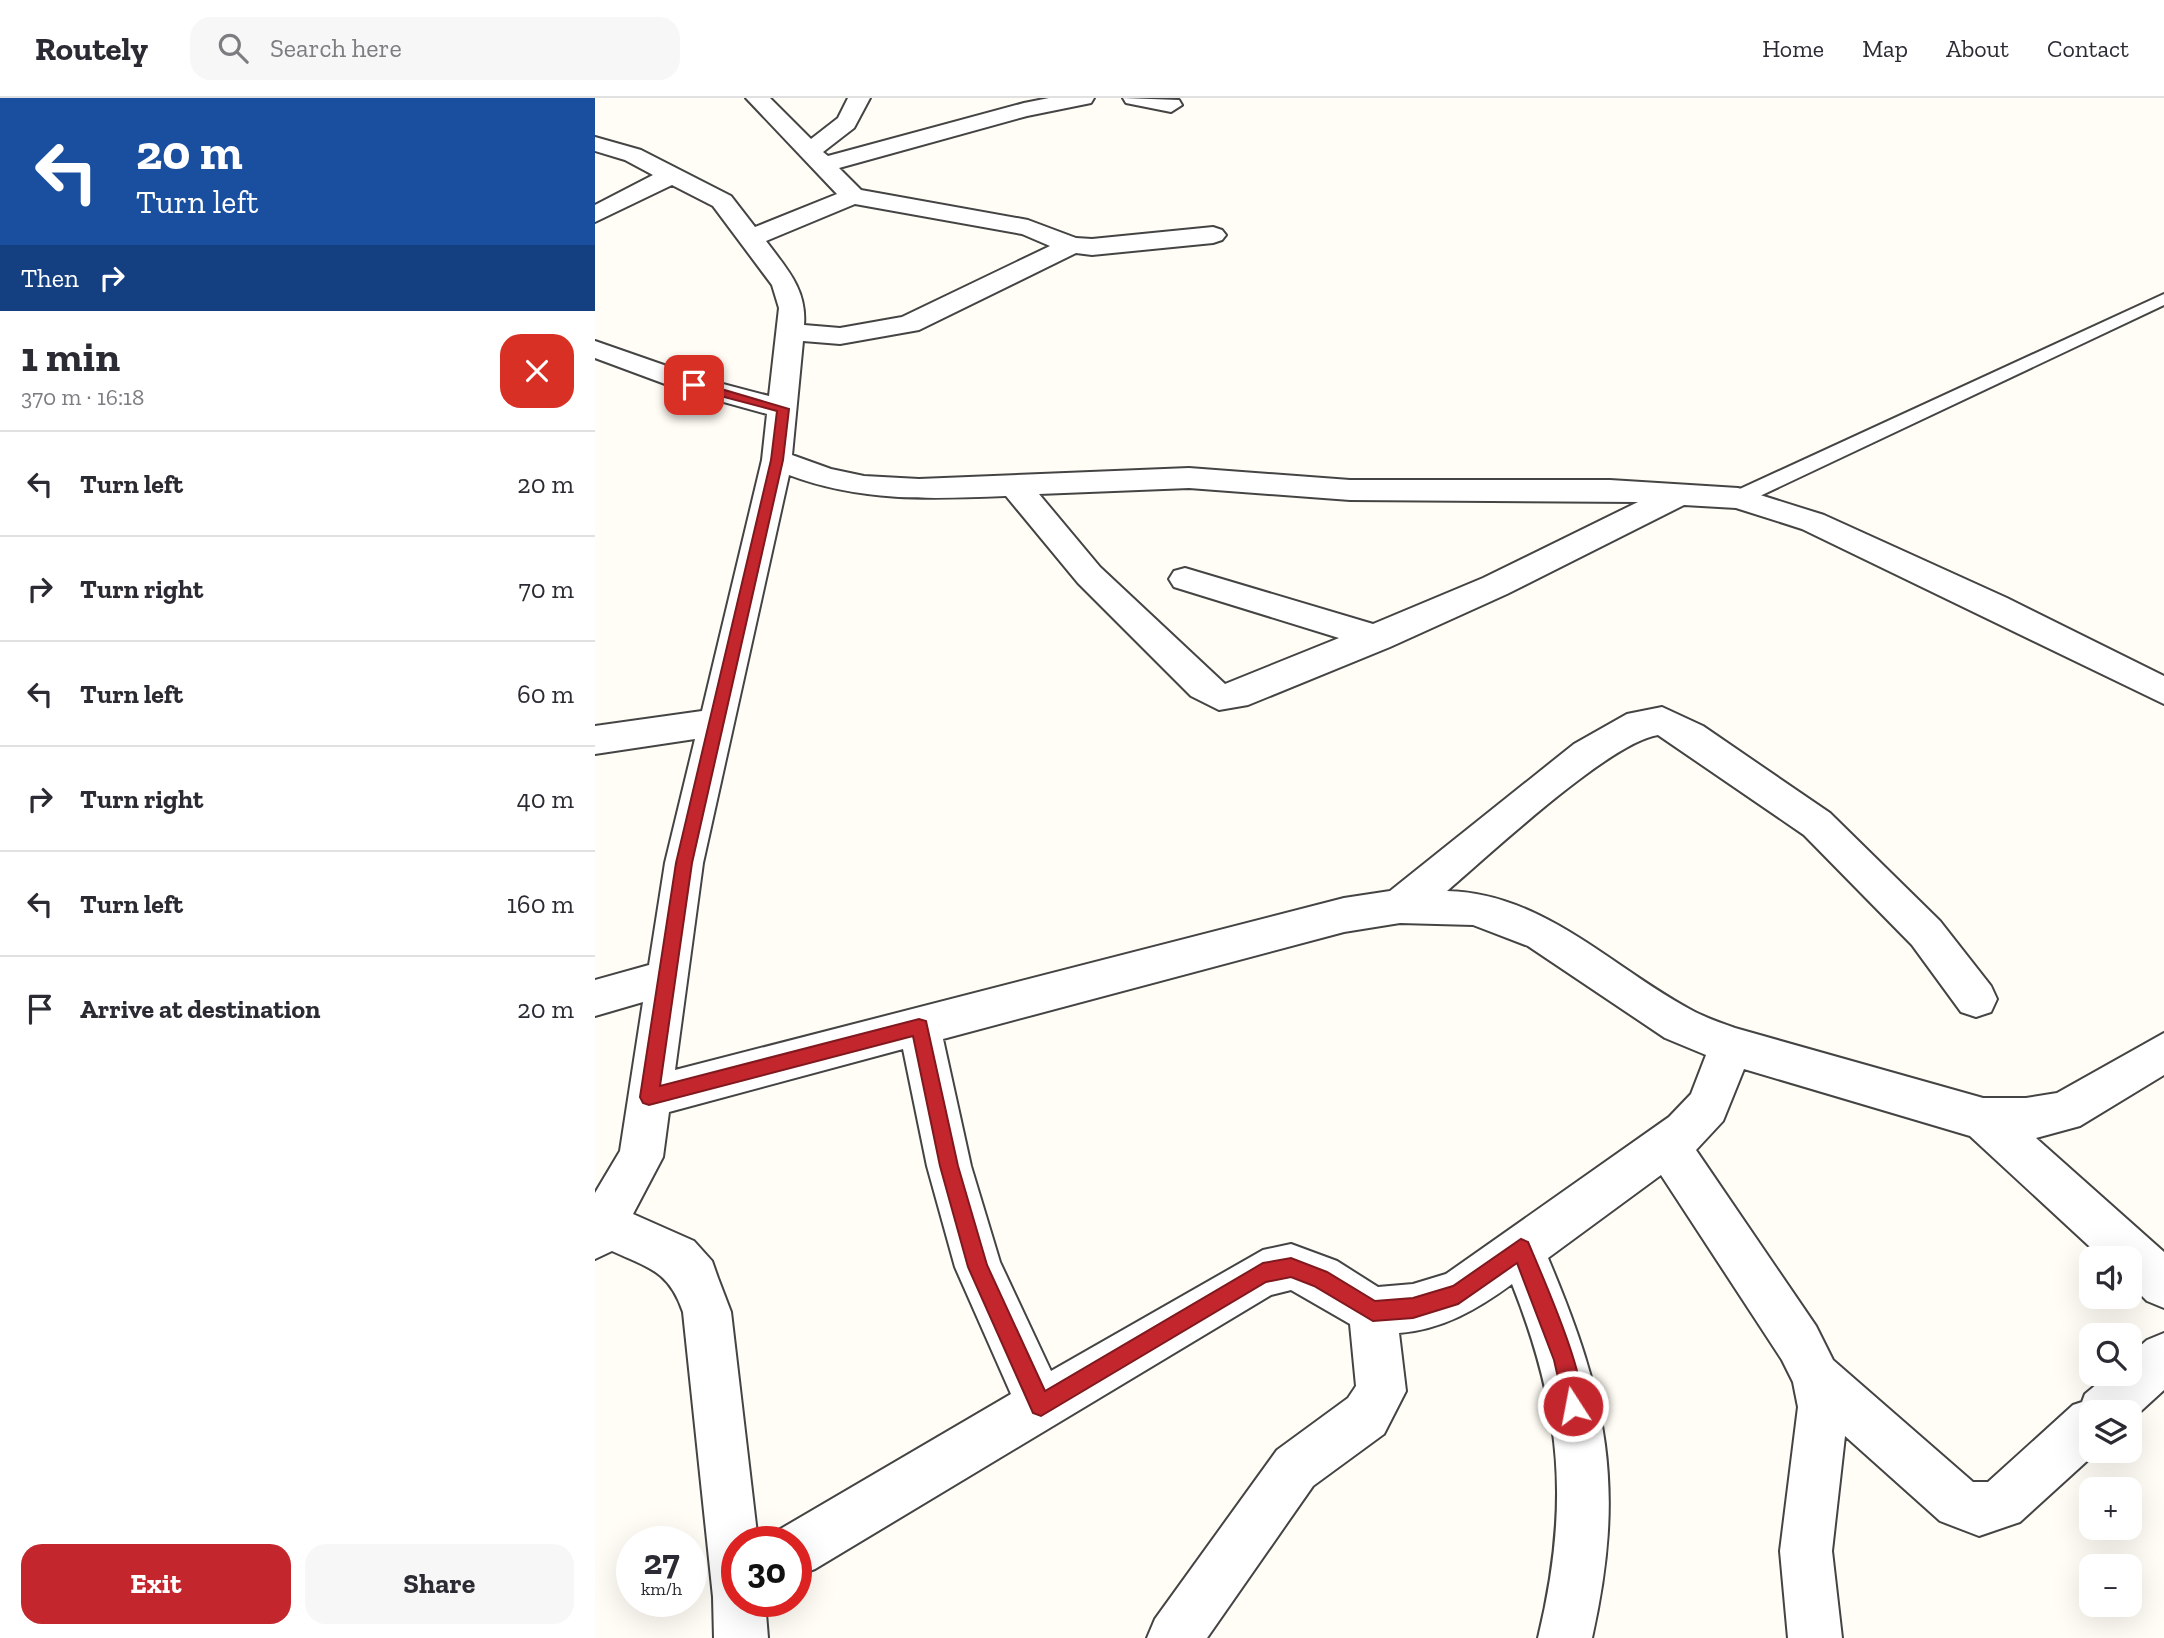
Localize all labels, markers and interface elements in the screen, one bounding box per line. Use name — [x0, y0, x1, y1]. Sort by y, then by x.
search box — [190, 17, 680, 80]
text: Routely — [35, 29, 148, 68]
icon: search — [214, 29, 252, 67]
text: Search here — [270, 32, 402, 64]
text: Home — [1762, 34, 1824, 63]
text: Map — [1862, 34, 1908, 63]
text: About — [1946, 34, 2009, 63]
text: Contact — [2047, 34, 2129, 63]
text: 20 m — [136, 123, 243, 182]
icon: left — [21, 126, 112, 217]
text: Turn left — [136, 183, 258, 221]
icon: right — [93, 259, 131, 297]
text: Then — [21, 262, 79, 294]
text: 1 min — [21, 331, 120, 382]
button: close — [500, 334, 574, 408]
pin — [664, 355, 724, 415]
icon: arrive — [675, 366, 713, 404]
text: 370 m · 16:18 — [21, 383, 144, 411]
icon: left — [21, 465, 59, 503]
text: Turn left — [80, 468, 183, 500]
text: 20 m — [517, 468, 574, 500]
icon: right — [21, 570, 59, 608]
text: Turn right — [80, 573, 203, 605]
text: 70 m — [518, 573, 574, 605]
icon: left — [21, 675, 59, 713]
text: Turn left — [80, 678, 183, 710]
text: 60 m — [517, 678, 574, 710]
icon: right — [21, 780, 59, 818]
text: Turn right — [80, 783, 203, 815]
text: 40 m — [517, 783, 574, 815]
icon: left — [21, 885, 59, 923]
text: Turn left — [80, 888, 183, 920]
text: 160 m — [507, 888, 574, 920]
icon: arrive — [21, 990, 59, 1028]
text: Arrive at destination — [80, 993, 320, 1025]
text: 20 m — [517, 993, 574, 1025]
map controls — [2079, 1246, 2142, 1617]
button: sound — [2079, 1246, 2142, 1309]
button: search — [2079, 1323, 2142, 1386]
position arrow — [1536, 1369, 1610, 1443]
button: layers — [2079, 1400, 2142, 1463]
button: + — [2079, 1477, 2142, 1540]
speed limit sign: 30 — [721, 1526, 812, 1617]
text: 27 — [643, 1541, 680, 1583]
button: Exit — [21, 1544, 291, 1624]
button: Share — [305, 1544, 574, 1624]
button: − — [2079, 1554, 2142, 1617]
text: km/h — [641, 1578, 682, 1600]

